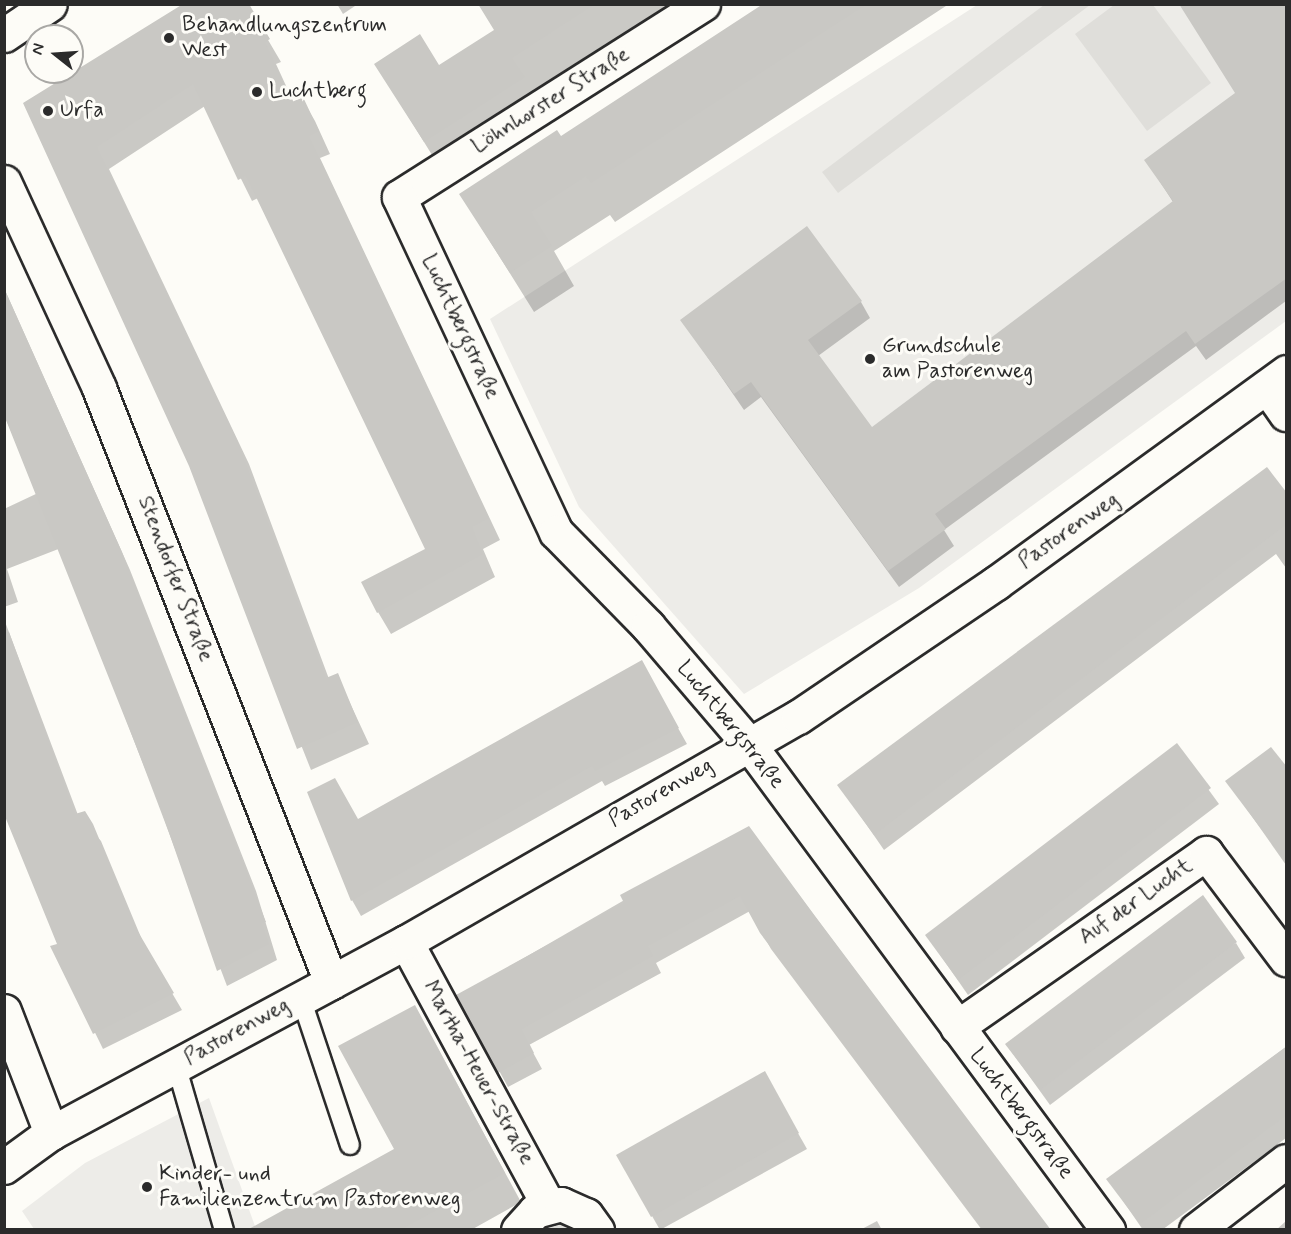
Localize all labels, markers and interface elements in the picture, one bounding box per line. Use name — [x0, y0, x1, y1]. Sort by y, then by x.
place label: Behandlungszentrum West — [182, 12, 387, 63]
north arrow — [24, 24, 84, 84]
marker: Behandlungszentrum West — [160, 29, 178, 47]
text: N — [27, 41, 50, 57]
street label: Löhnhorster Straße — [467, 42, 635, 160]
place label: Luchtberg — [269, 79, 367, 105]
marker: Luchtberg — [250, 85, 264, 99]
place label: Urfa — [60, 98, 104, 124]
marker: Urfa — [41, 104, 55, 118]
street label: Luchtbergstraße — [415, 250, 505, 404]
place label: Grundschule am Pastorenweg — [882, 333, 1033, 384]
marker: Grundschule am Pastorenweg — [863, 352, 877, 366]
street label: Pastorenweg — [1014, 487, 1124, 575]
street label: Stendorfer Straße — [131, 493, 219, 665]
street label: Luchtbergstraße — [670, 656, 790, 794]
street label: Pastorenweg — [604, 752, 718, 834]
street label: Auf der Lucht — [1075, 854, 1197, 950]
street label: Martha-Heuer-Straße — [416, 976, 540, 1170]
street label: Pastorenweg — [180, 992, 294, 1072]
street label: Luchtbergstraße — [963, 1043, 1079, 1185]
place label: Kinder- und Familienzentrum Pastorenweg — [159, 1161, 461, 1212]
marker: Kinder- und Familienzentrum Pastorenweg — [140, 1180, 154, 1194]

